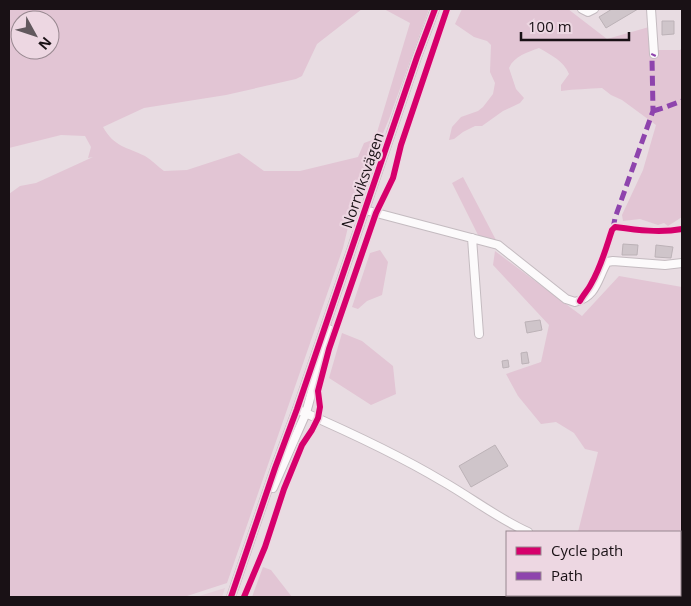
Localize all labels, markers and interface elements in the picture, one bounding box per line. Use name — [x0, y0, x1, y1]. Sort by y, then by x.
north arrow — [10, 10, 60, 60]
scale bar — [521, 10, 628, 42]
text: 100 m — [528, 16, 572, 36]
text: N — [34, 33, 56, 54]
street label: Norrviksvägen — [336, 129, 388, 231]
legend — [506, 531, 681, 596]
text: Cycle path — [551, 540, 623, 560]
text: Path — [551, 565, 583, 585]

